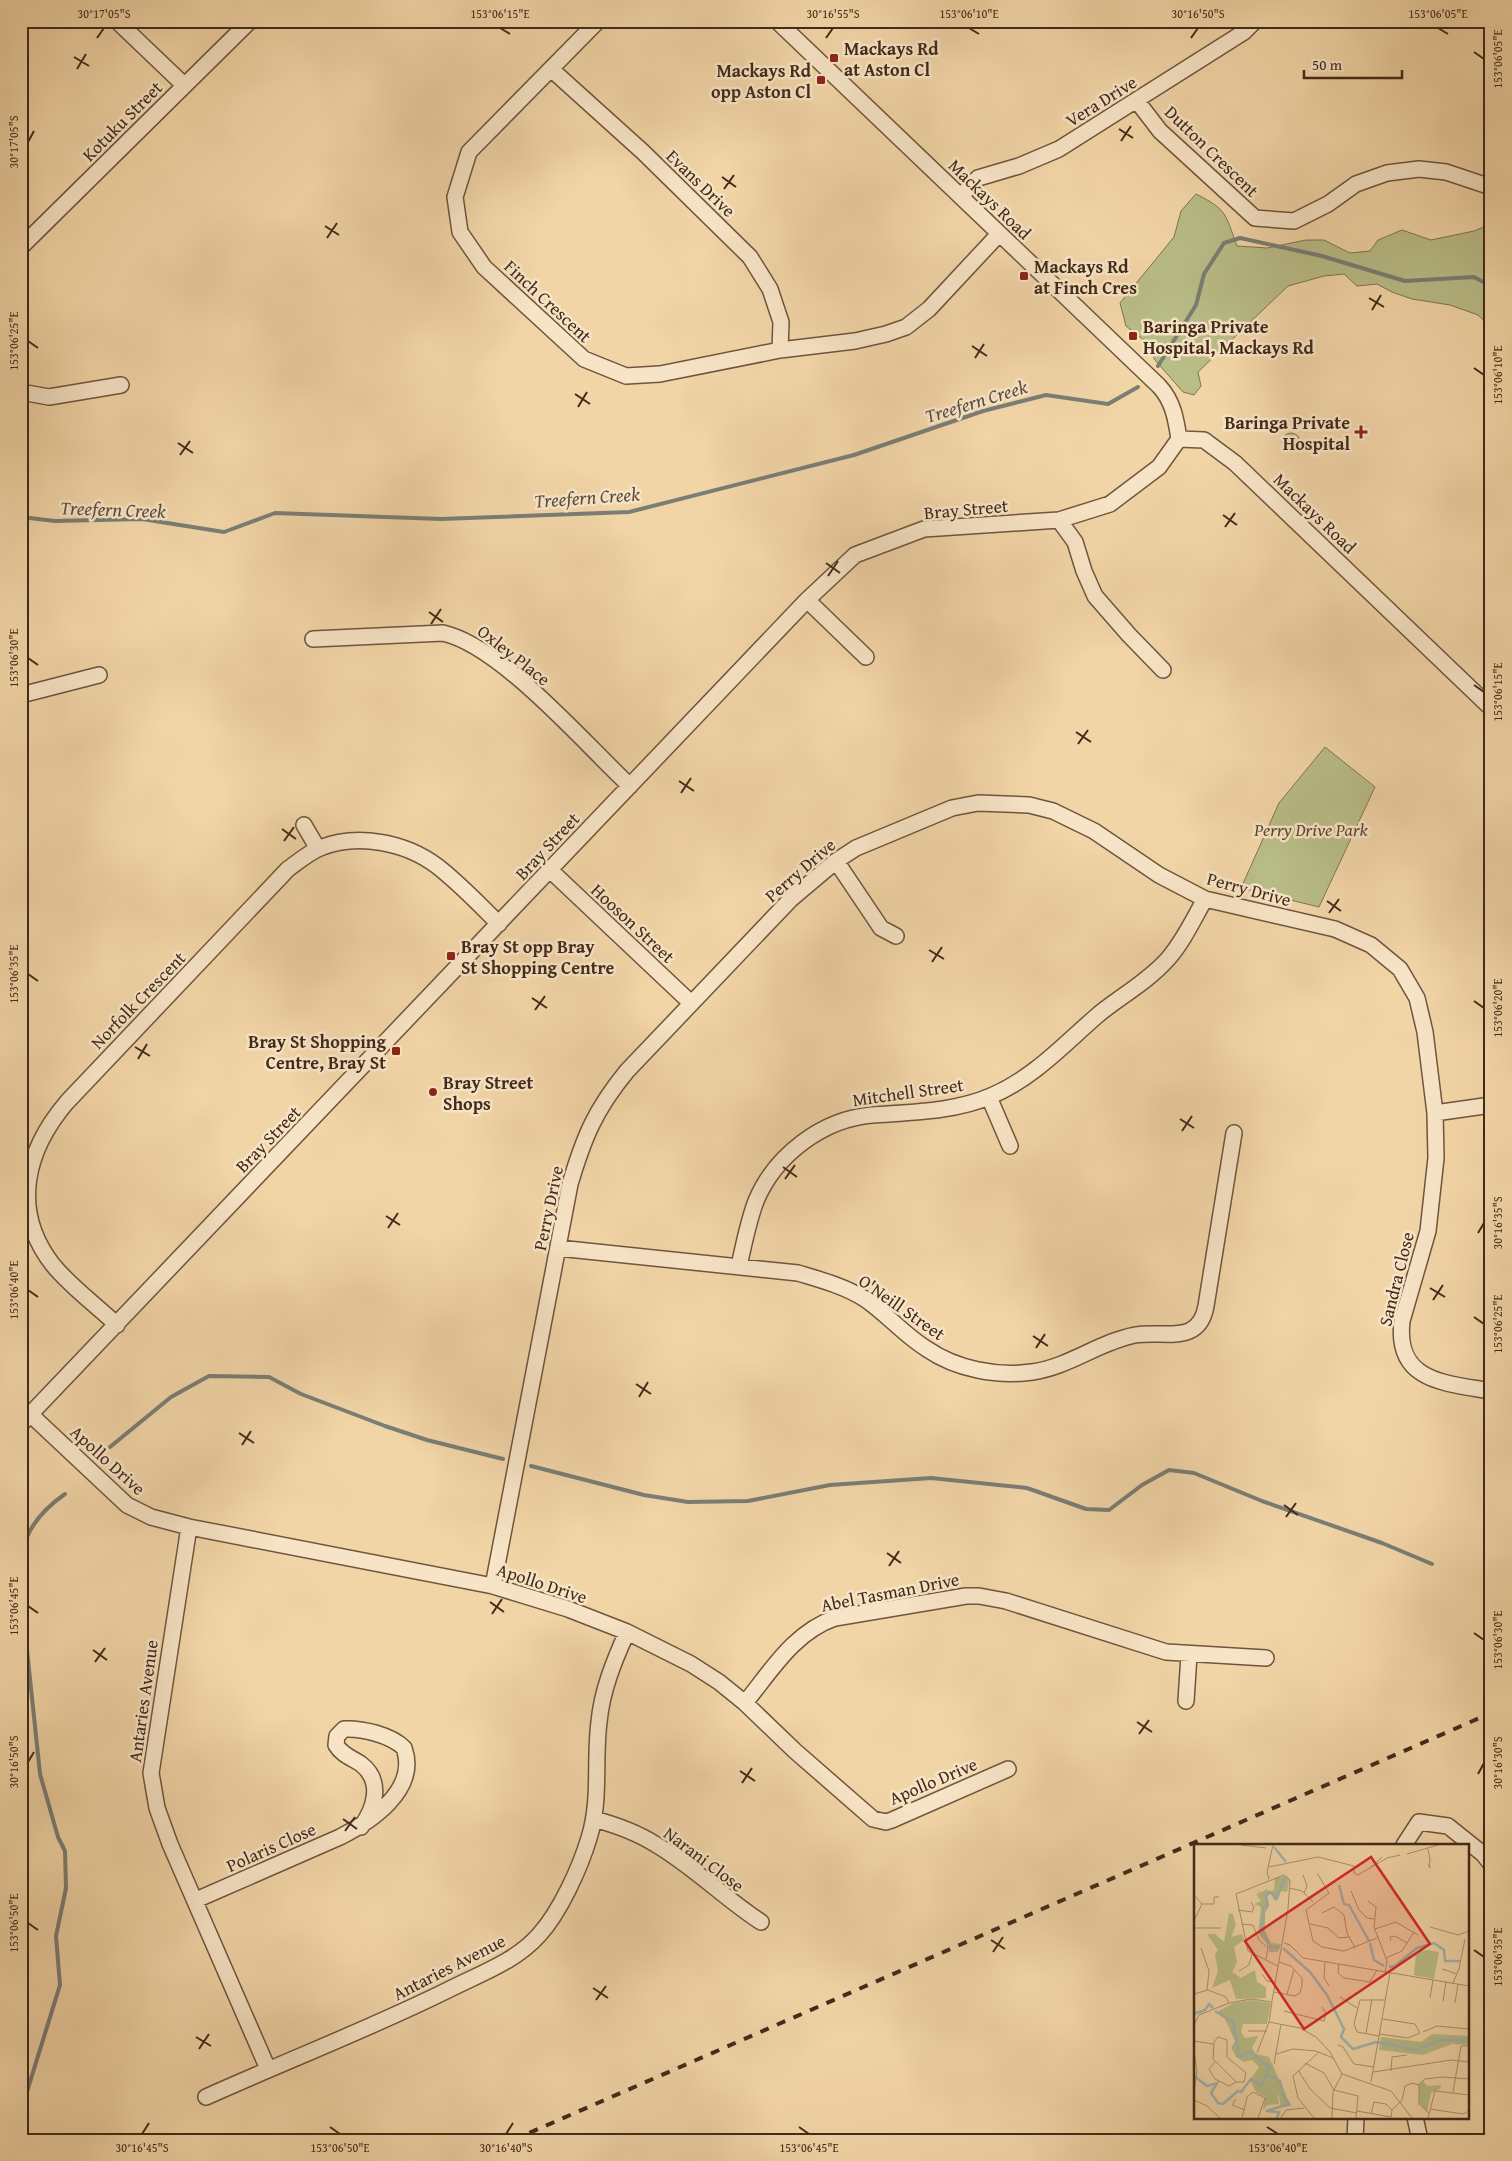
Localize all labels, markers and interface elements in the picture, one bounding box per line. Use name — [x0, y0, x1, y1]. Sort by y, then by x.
text: 30°17'05"S — [77, 5, 131, 22]
text: 153°06'15"E — [470, 5, 530, 22]
text: 30°16'55"S — [806, 5, 860, 22]
text: 153°06'10"E — [939, 5, 999, 22]
text: 30°16'50"S — [1171, 5, 1225, 22]
text: 153°06'05"E — [1408, 5, 1468, 22]
text: 153°06'05"E — [1489, 29, 1506, 89]
place label: Mackays Rd at Aston Cl — [844, 35, 939, 83]
scale bar — [1304, 48, 1402, 80]
marker: Mackays Rd at Aston Cl — [828, 52, 840, 64]
text: 50 m — [1312, 54, 1343, 75]
place label: Mackays Rd opp Aston Cl — [711, 57, 812, 105]
street label: Vera Drive — [1060, 69, 1142, 133]
street label: Kotuku Street — [76, 74, 169, 167]
marker: Mackays Rd opp Aston Cl — [815, 74, 827, 86]
street label: Dutton Crescent — [1159, 99, 1266, 204]
text: 30°17'05"S — [5, 115, 22, 169]
street label: Evans Drive — [660, 143, 742, 223]
street label: Mackays Road — [942, 152, 1038, 246]
street label: Finch Crescent — [498, 253, 598, 349]
place label: Mackays Rd at Finch Cres — [1034, 253, 1137, 301]
marker: Mackays Rd at Finch Cres — [1018, 270, 1030, 282]
text: 153°06'25"E — [5, 311, 22, 371]
place label: Baringa Private Hospital, Mackays Rd — [1143, 313, 1315, 361]
marker: Baringa Private Hospital, Mackays Rd — [1127, 330, 1139, 342]
text: 153°06'10"E — [1489, 345, 1506, 405]
water label: Treefern Creek — [921, 372, 1031, 430]
place label: Baringa Private Hospital — [1224, 409, 1350, 457]
marker: Baringa Private Hospital — [1354, 425, 1368, 439]
street label: Mackays Road — [1267, 466, 1363, 560]
water label: Treefern Creek — [533, 479, 641, 515]
street label: Bray Street — [923, 492, 1010, 526]
water label: Treefern Creek — [60, 493, 167, 525]
street label: Oxley Place — [472, 618, 556, 692]
text: 153°06'30"E — [5, 628, 22, 688]
text: 153°06'15"E — [1489, 662, 1506, 722]
street label: Bray Street — [508, 805, 586, 886]
park label: Perry Drive Park — [1253, 816, 1369, 843]
street label: Perry Drive — [759, 832, 841, 908]
street label: Perry Drive — [1204, 865, 1294, 913]
street label: Hooson Street — [585, 877, 682, 970]
place label: Bray St opp Bray St Shopping Centre — [461, 933, 614, 981]
text: 153°06'35"E — [5, 944, 22, 1004]
street label: Norfolk Crescent — [84, 945, 192, 1055]
marker: Bray St opp Bray St Shopping Centre — [445, 950, 457, 962]
text: 153°06'20"E — [1489, 978, 1506, 1038]
place label: Bray St Shopping Centre, Bray St — [248, 1028, 387, 1076]
marker: Bray St Shopping Centre, Bray St — [390, 1045, 402, 1057]
place label: Bray Street Shops — [443, 1069, 534, 1117]
street label: Mitchell Street — [851, 1071, 966, 1113]
marker: Bray Street Shops — [427, 1086, 439, 1098]
street label: Bray Street — [229, 1099, 307, 1179]
street label: Perry Drive — [526, 1163, 570, 1253]
text: 30°16'35"S — [1489, 1196, 1506, 1250]
street label: Sandra Close — [1371, 1229, 1421, 1329]
text: 153°06'40"E — [5, 1260, 22, 1320]
street label: O'Neill Street — [853, 1267, 951, 1347]
text: 153°06'25"E — [1489, 1294, 1506, 1354]
street label: Apollo Drive — [64, 1419, 152, 1501]
street label: Apollo Drive — [493, 1556, 591, 1610]
street label: Abel Tasman Drive — [819, 1565, 961, 1619]
text: 153°06'45"E — [5, 1576, 22, 1636]
text: 153°06'30"E — [1489, 1610, 1506, 1670]
street label: Antaries Avenue — [121, 1638, 165, 1764]
text: 30°16'50"S — [5, 1735, 22, 1789]
text: 30°16'30"S — [1489, 1736, 1506, 1790]
street label: Apollo Drive — [885, 1750, 981, 1812]
street label: Polaris Close — [222, 1815, 320, 1879]
street label: Narani Close — [658, 1820, 750, 1898]
inset map — [1194, 1844, 1470, 2118]
text: 153°06'50"E — [5, 1893, 22, 1953]
street label: Antaries Avenue — [388, 1927, 510, 2007]
text: 153°06'35"E — [1489, 1927, 1506, 1987]
text: 30°16'45"S — [115, 2139, 169, 2156]
text: 153°06'50"E — [310, 2139, 370, 2156]
text: 30°16'40"S — [479, 2139, 533, 2156]
text: 153°06'45"E — [779, 2139, 839, 2156]
text: 153°06'40"E — [1248, 2139, 1308, 2156]

